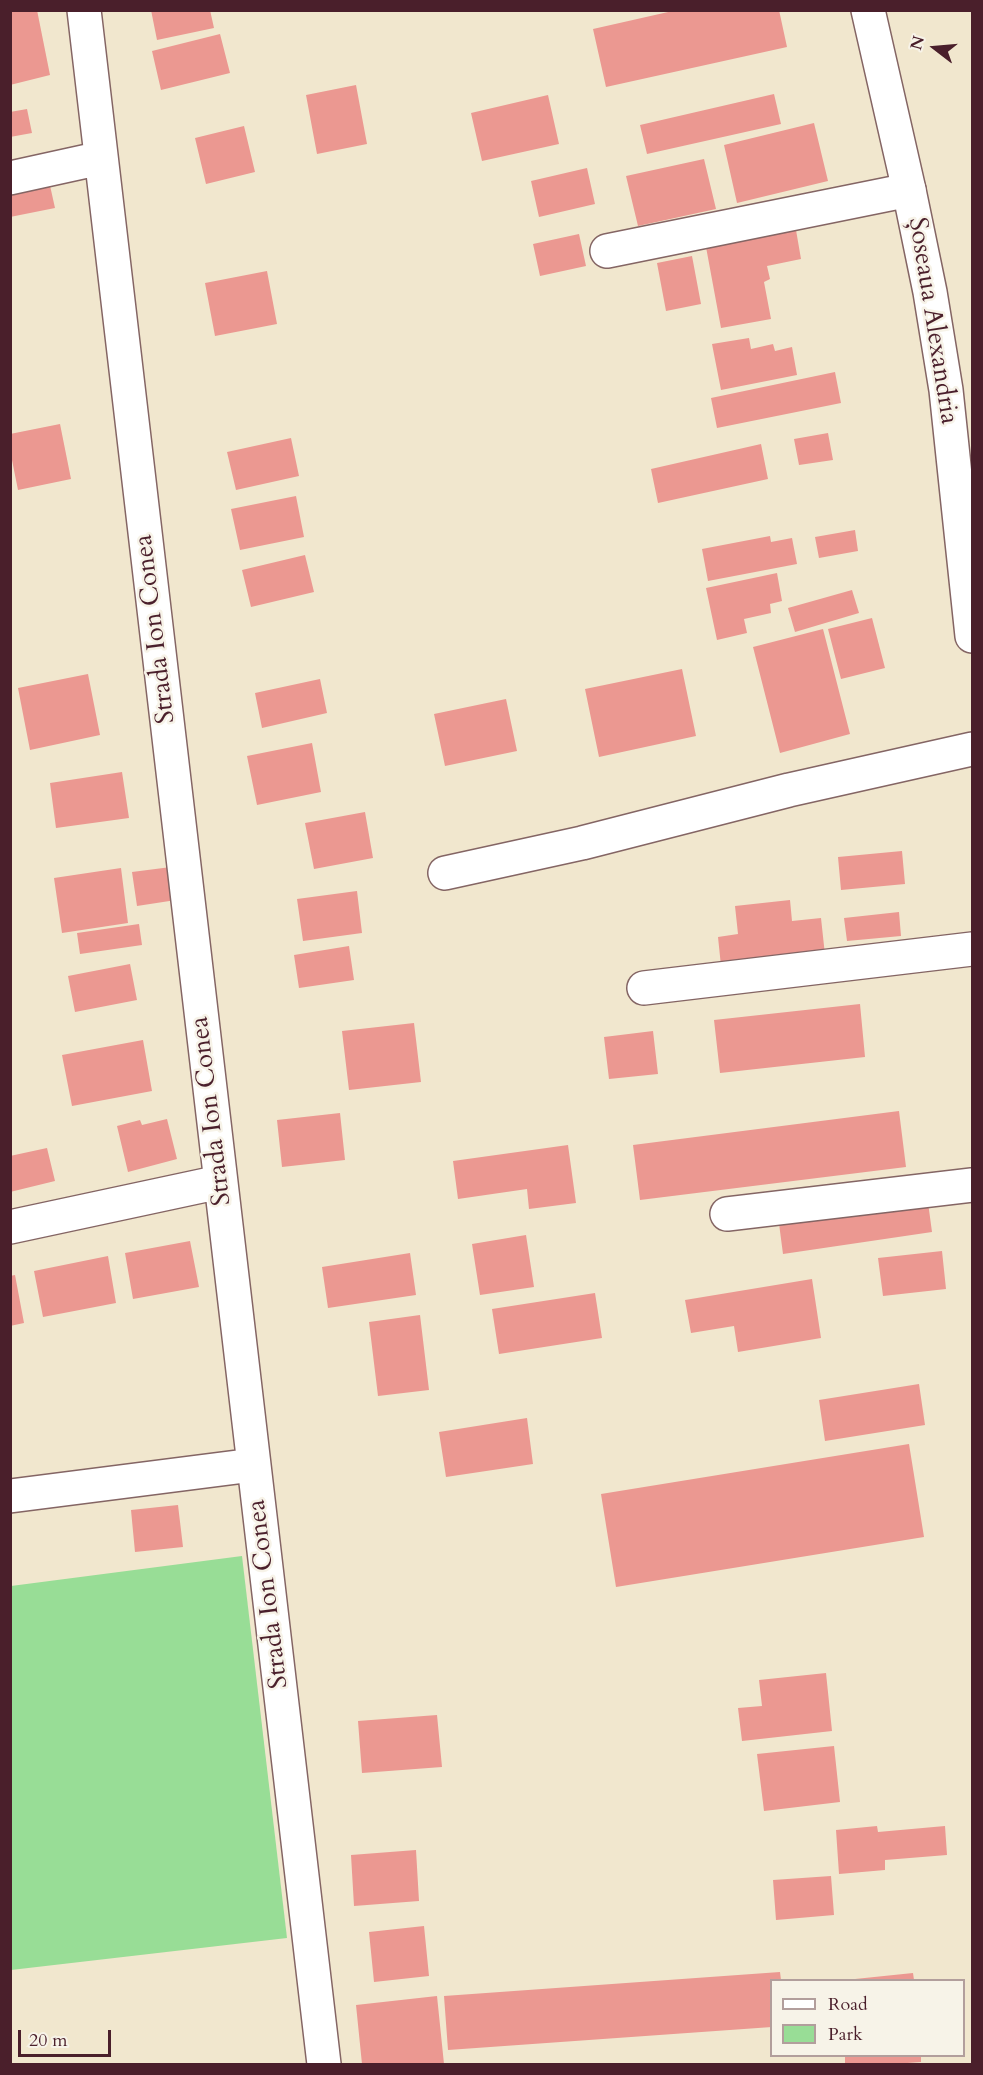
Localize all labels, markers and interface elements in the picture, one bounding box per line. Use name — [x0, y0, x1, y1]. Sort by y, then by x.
north arrow — [905, 18, 965, 78]
text: N — [905, 33, 930, 53]
street label: Șoseaua Alexandria — [900, 215, 964, 427]
street label: Strada Ion Conea — [129, 533, 183, 725]
street label: Strada Ion Conea — [185, 1015, 239, 1207]
street label: Strada Ion Conea — [242, 1498, 296, 1690]
legend — [770, 1979, 965, 2057]
text: Road — [828, 1992, 868, 2017]
scale bar — [21, 2018, 114, 2056]
text: Park — [828, 2022, 863, 2047]
text: 20 m — [29, 2028, 68, 2053]

